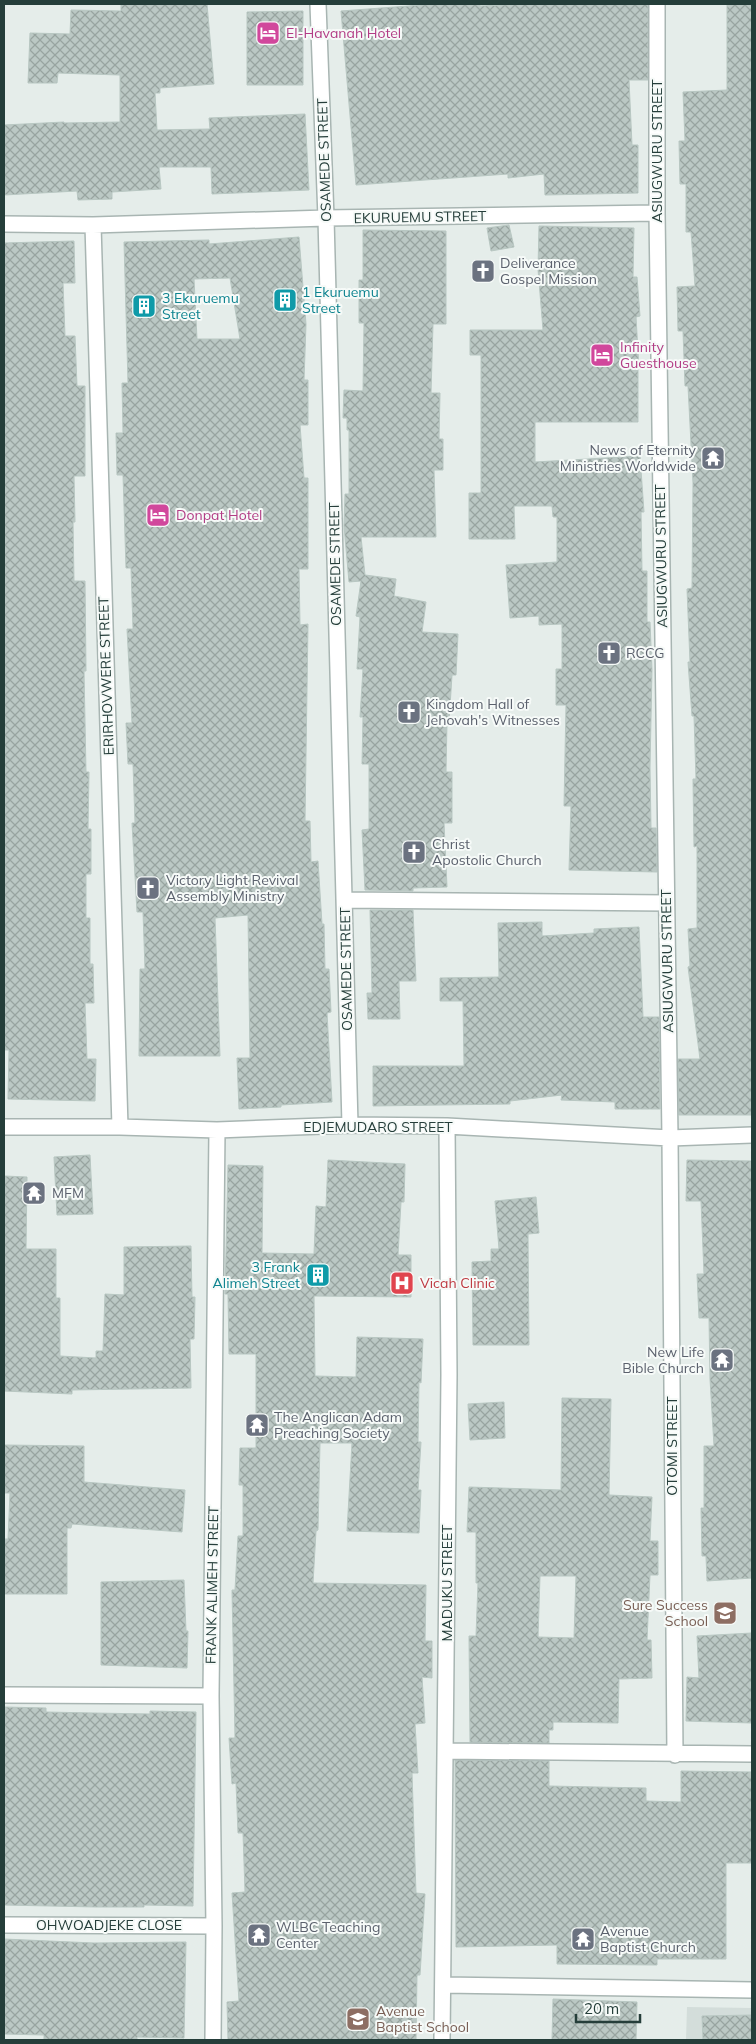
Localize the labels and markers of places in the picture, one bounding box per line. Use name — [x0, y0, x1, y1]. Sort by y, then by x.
hotel icon: El-Havanah Hotel — [255, 20, 281, 46]
place label: El-Havanah Hotel — [286, 24, 401, 42]
place label: Deliverance Gospel Mission — [500, 254, 597, 288]
church icon: Deliverance Gospel Mission — [470, 258, 496, 284]
place label: 1 Ekuruemu Street — [302, 283, 379, 317]
building icon: 1 Ekuruemu Street — [272, 287, 298, 313]
place label: 3 Ekuruemu Street — [162, 289, 239, 323]
building icon: 3 Ekuruemu Street — [131, 293, 157, 319]
place label: Infinity Guesthouse — [620, 338, 697, 372]
hotel icon: Infinity Guesthouse — [589, 342, 615, 368]
place label: News of Eternity Ministries Worldwide — [560, 441, 697, 475]
temple icon: News of Eternity Ministries Worldwide — [700, 445, 726, 471]
hotel icon: Donpat Hotel — [145, 502, 171, 528]
place label: Donpat Hotel — [176, 506, 262, 524]
church icon: RCCG — [596, 640, 622, 666]
place label: RCCG — [626, 644, 664, 662]
place label: Kingdom Hall of Jehovah's Witnesses — [426, 695, 560, 729]
church icon: Kingdom Hall of Jehovah's Witnesses — [396, 699, 422, 725]
place label: Christ Apostolic Church — [432, 835, 542, 869]
church icon: Christ Apostolic Church — [401, 839, 427, 865]
place label: Victory Light Revival Assembly Ministry — [166, 871, 298, 905]
church icon: Victory Light Revival Assembly Ministry — [135, 875, 161, 901]
temple icon: MFM — [21, 1180, 47, 1206]
place label: MFM — [52, 1184, 84, 1202]
place label: 3 Frank Alimeh Street — [213, 1258, 301, 1292]
building icon: 3 Frank Alimeh Street — [305, 1262, 331, 1288]
hospital icon: Vicah Clinic — [389, 1270, 415, 1296]
place label: Vicah Clinic — [420, 1274, 495, 1292]
place label: New Life Bible Church — [622, 1343, 704, 1377]
temple icon: New Life Bible Church — [709, 1347, 735, 1373]
place label: The Anglican Adam Preaching Society — [274, 1408, 402, 1442]
temple icon: The Anglican Adam Preaching Society — [244, 1412, 270, 1438]
place label: Sure Success School — [623, 1596, 708, 1630]
school or university icon: Sure Success School — [712, 1600, 738, 1626]
place label: WLBC Teaching Center — [276, 1918, 380, 1952]
temple icon: WLBC Teaching Center — [246, 1922, 272, 1948]
place label: Avenue Baptist Church — [600, 1922, 696, 1956]
temple icon: Avenue Baptist Church — [570, 1926, 596, 1952]
place label: Avenue Baptist School — [376, 2002, 469, 2036]
school or university icon: Avenue Baptist School — [345, 2006, 371, 2032]

